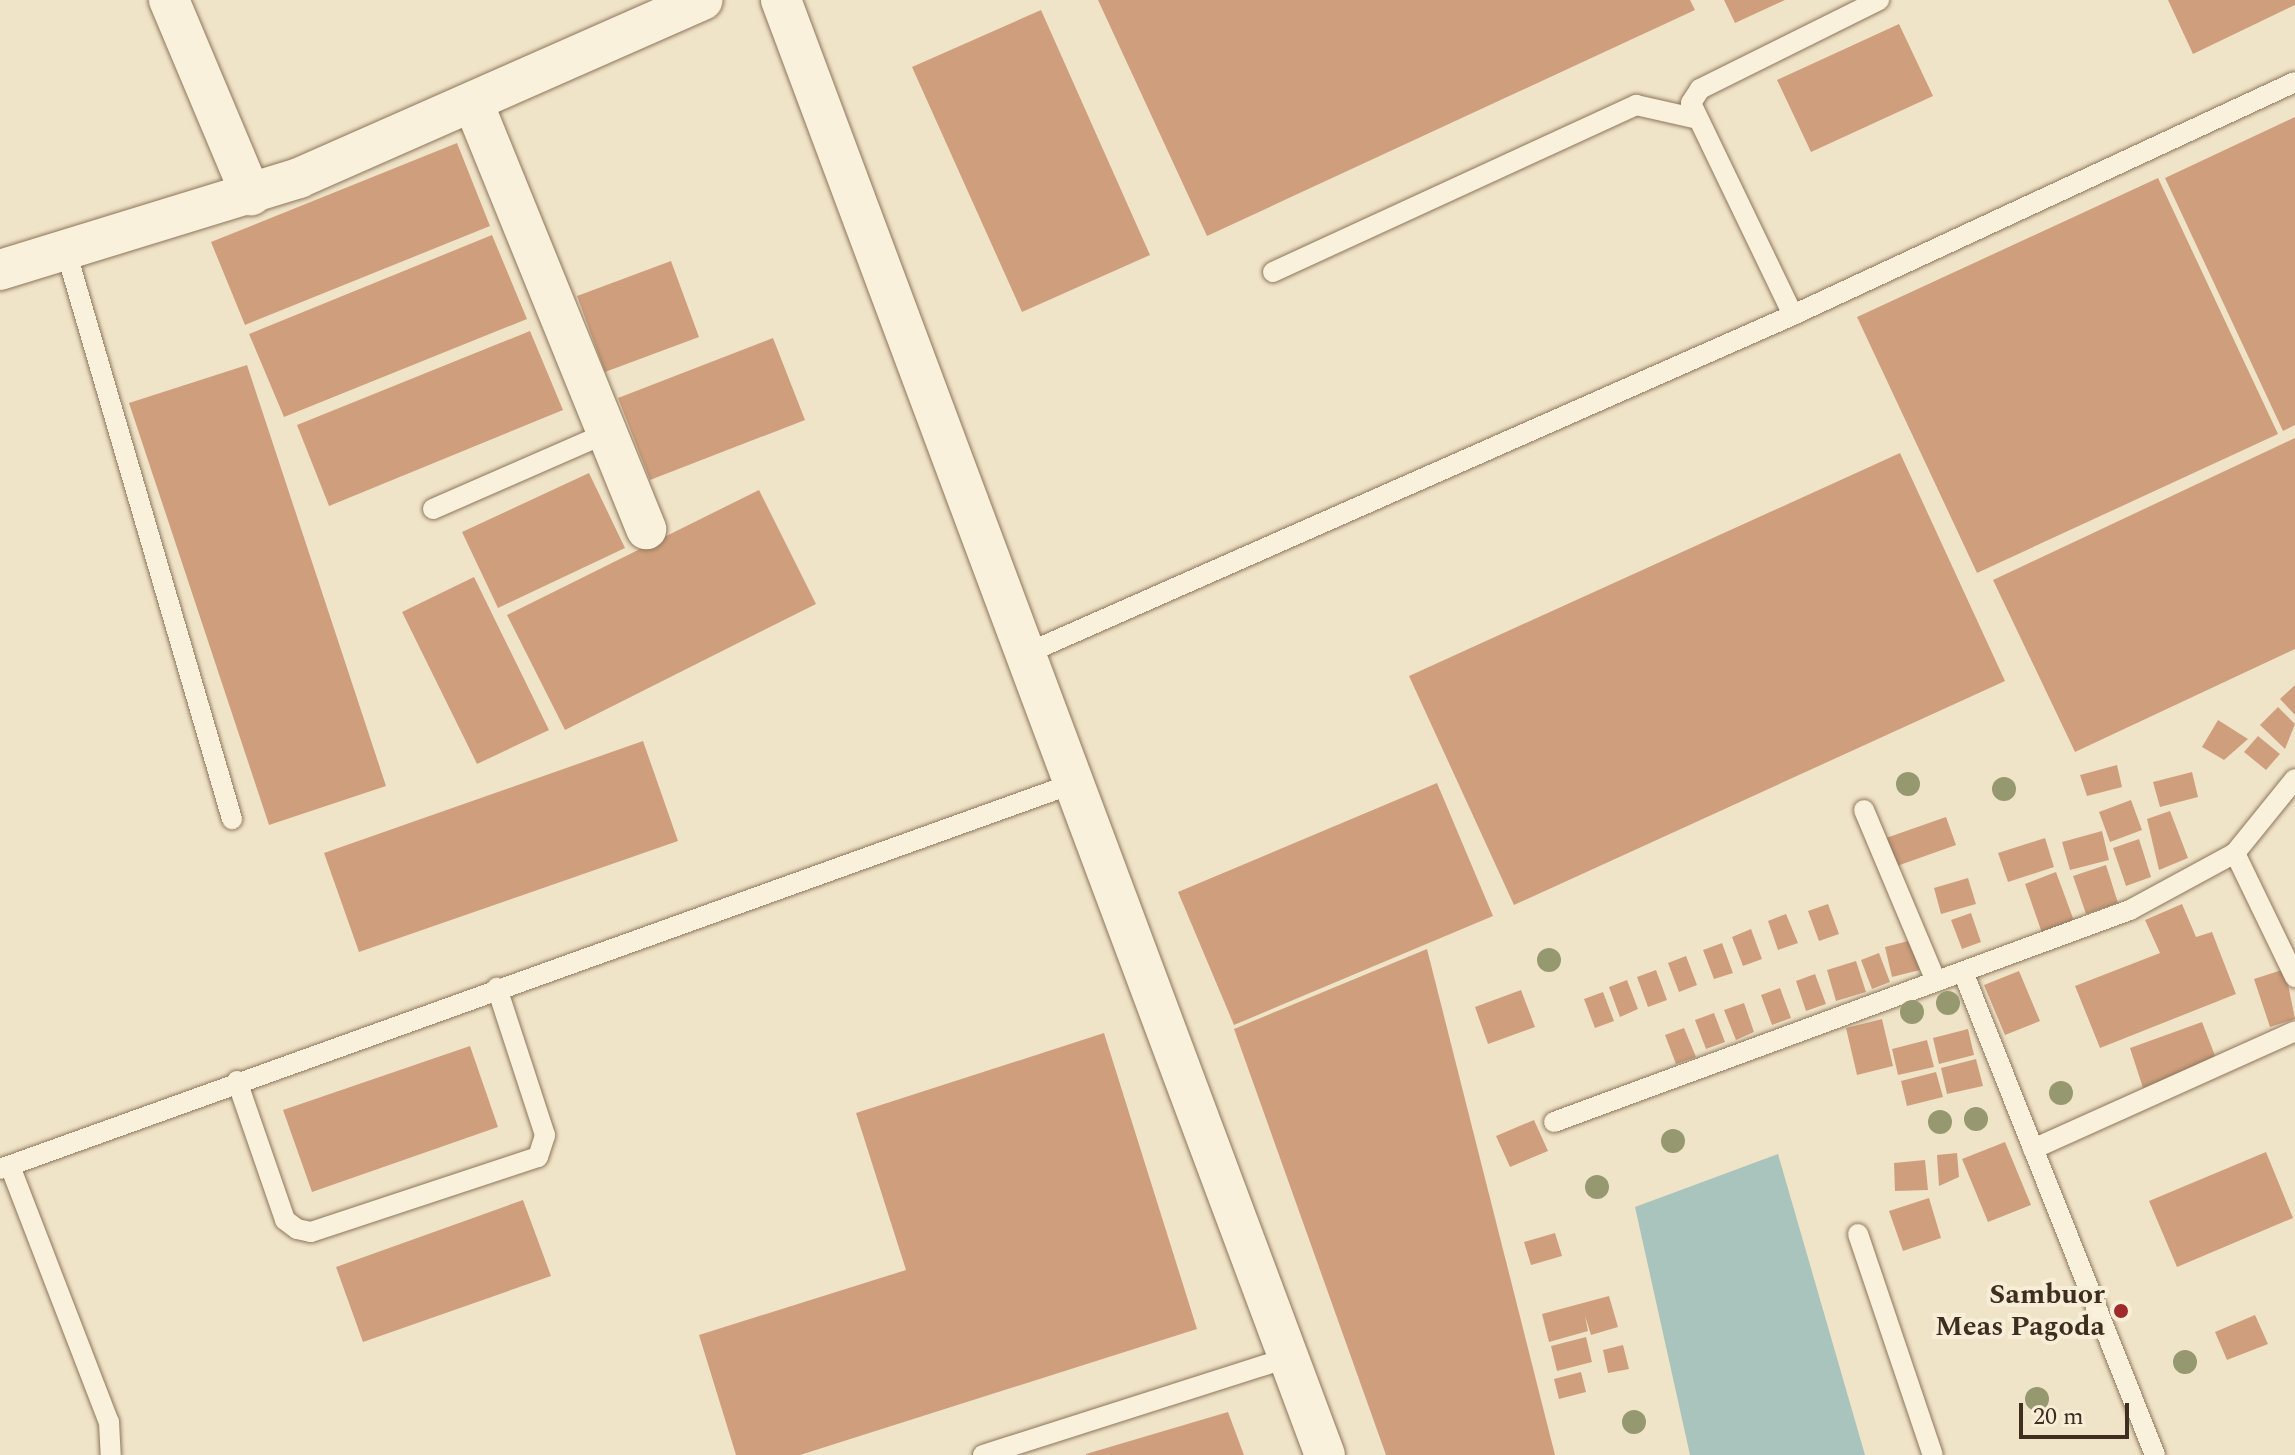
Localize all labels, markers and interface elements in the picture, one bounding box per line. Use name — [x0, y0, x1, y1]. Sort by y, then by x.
place label: Sambuor Meas Pagoda — [1935, 1278, 2105, 1344]
marker: Sambuor Meas Pagoda — [2112, 1302, 2130, 1320]
scale bar — [2023, 1387, 2133, 1437]
text: 20 m — [2033, 1399, 2084, 1435]

